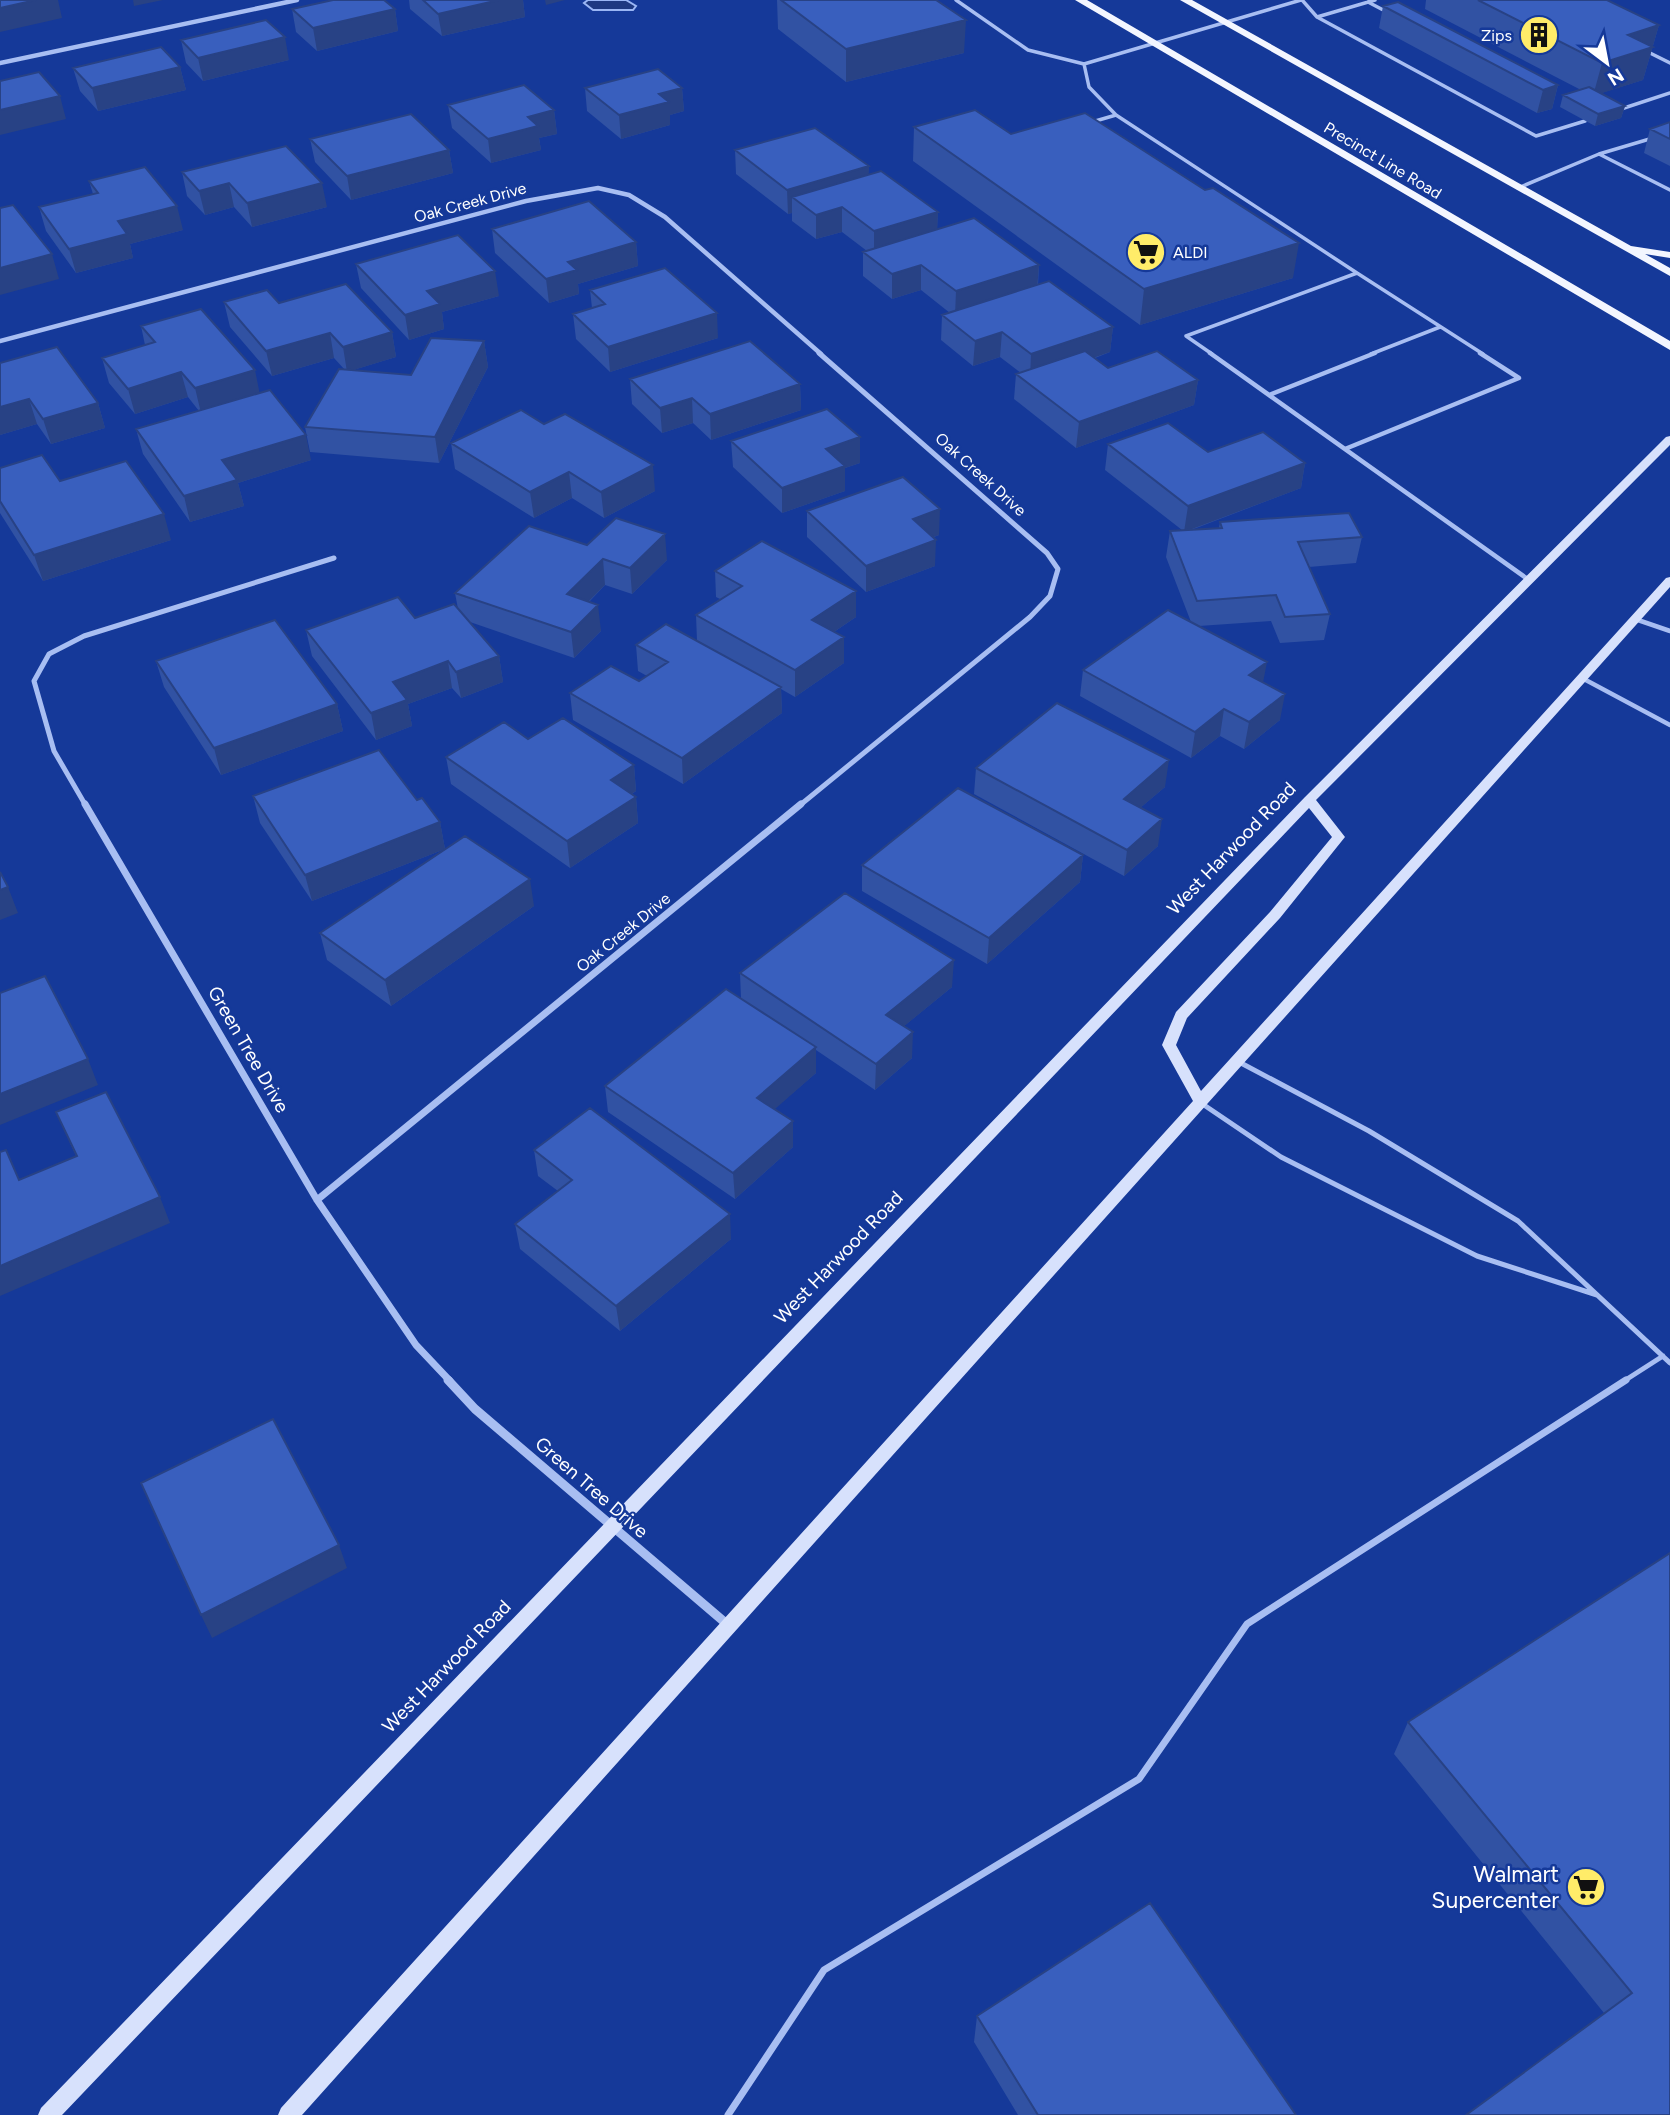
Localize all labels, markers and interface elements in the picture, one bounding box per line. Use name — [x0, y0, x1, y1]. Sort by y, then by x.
building icon: Zips — [1518, 14, 1560, 56]
place label: Zips — [1481, 26, 1512, 45]
north arrow — [1572, 28, 1642, 98]
text: N — [1603, 63, 1628, 91]
street label: Precinct Line Road — [1321, 118, 1445, 203]
street label: Oak Creek Drive — [412, 178, 529, 227]
supermarket icon: ALDI — [1125, 231, 1167, 273]
place label: ALDI — [1173, 243, 1208, 262]
street label: Oak Creek Drive — [931, 429, 1030, 520]
street label: West Harwood Road — [1162, 777, 1300, 919]
street label: Oak Creek Drive — [572, 889, 674, 976]
street label: Green Tree Drive — [203, 982, 294, 1117]
street label: West Harwood Road — [769, 1186, 907, 1328]
street label: Green Tree Drive — [530, 1432, 653, 1543]
street label: West Harwood Road — [377, 1595, 515, 1737]
place label: Walmart Supercenter — [1431, 1860, 1559, 1914]
supermarket icon: Walmart Supercenter — [1565, 1866, 1607, 1908]

